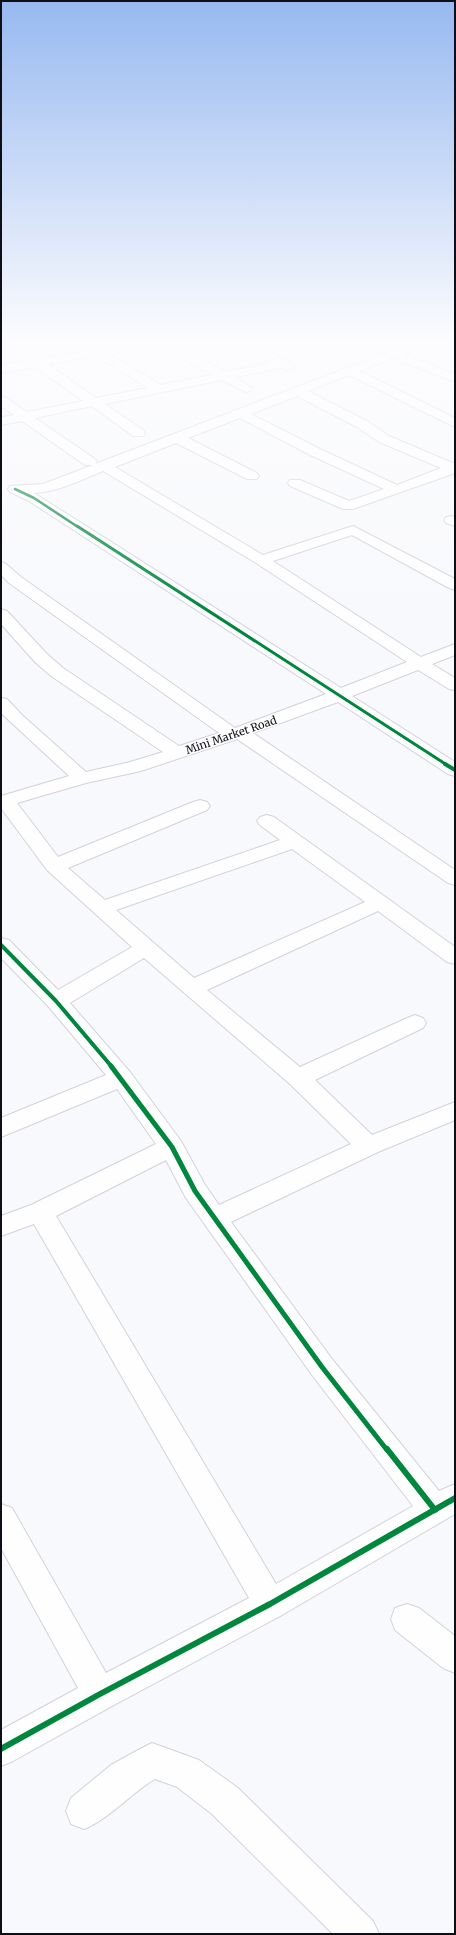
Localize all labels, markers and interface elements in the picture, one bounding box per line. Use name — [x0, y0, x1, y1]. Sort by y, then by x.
street label: Mini Market Road — [184, 713, 279, 757]

